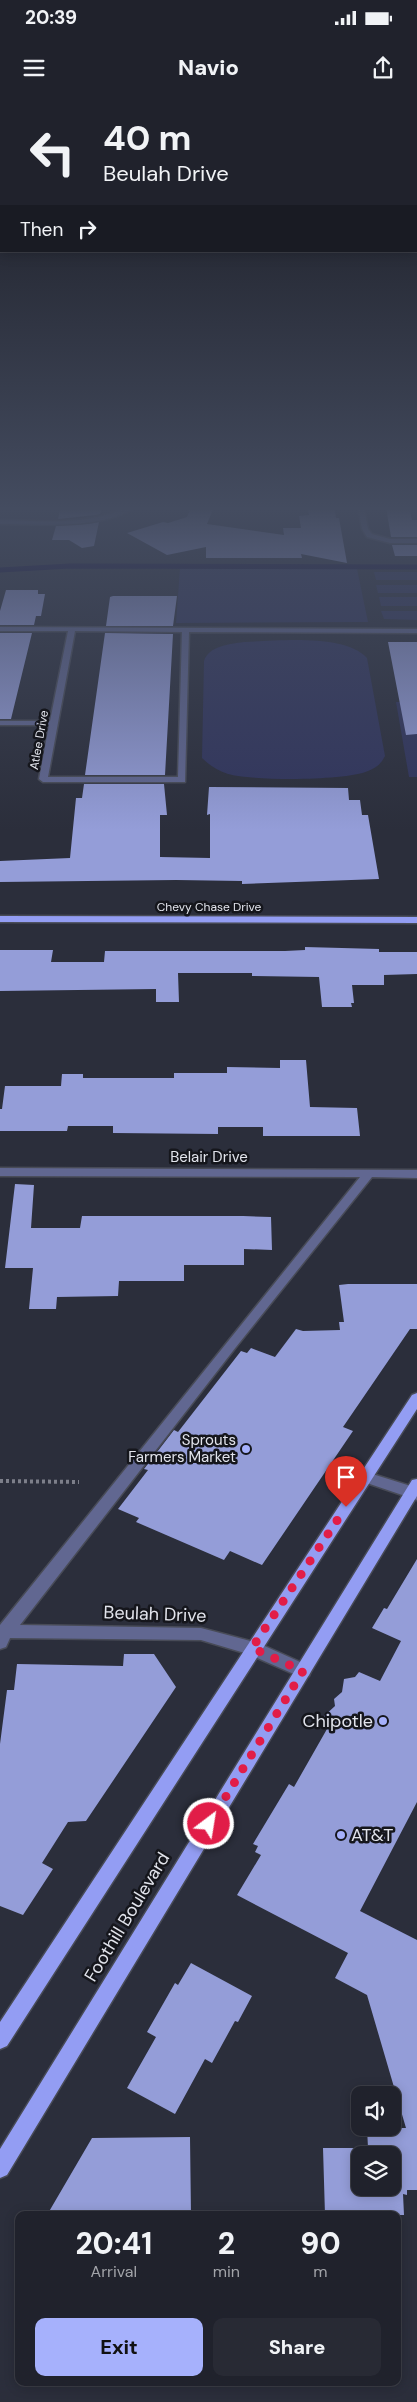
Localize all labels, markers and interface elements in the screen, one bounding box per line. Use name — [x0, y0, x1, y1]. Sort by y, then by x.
text: 20:39 — [25, 5, 77, 30]
text: Navio — [178, 53, 239, 82]
icon: menu — [20, 54, 48, 82]
icon: share — [369, 54, 397, 82]
text: 40 m — [103, 115, 192, 161]
icon: left — [20, 120, 85, 185]
text: Beulah Drive — [103, 159, 229, 188]
icon: right — [73, 215, 101, 243]
text: Then — [20, 217, 63, 242]
street label: Atlee Drive — [26, 709, 52, 771]
street label: Chevy Chase Drive — [157, 899, 262, 915]
street label: Belair Drive — [170, 1147, 248, 1167]
place label: Sprouts Farmers Market — [128, 1430, 236, 1467]
marker: Sprouts Farmers Market — [240, 1443, 252, 1455]
pin — [325, 1456, 367, 1507]
icon: arrive — [332, 1463, 360, 1491]
street label: Beulah Drive — [103, 1600, 207, 1628]
place label: Chipotle — [303, 1709, 373, 1733]
marker: Chipotle — [377, 1715, 389, 1727]
position arrow — [182, 1797, 234, 1849]
place label: AT&T — [351, 1823, 393, 1847]
marker: AT&T — [335, 1829, 347, 1841]
street label: Foothill Boulevard — [79, 1848, 175, 1986]
map controls — [351, 2086, 401, 2196]
button: sound — [351, 2086, 401, 2136]
button: layers — [351, 2146, 401, 2196]
text: 20:41 — [75, 2224, 152, 2263]
text: 2 — [218, 2224, 235, 2263]
text: 90 — [300, 2224, 341, 2263]
text: Arrival — [91, 2261, 137, 2282]
text: min — [213, 2261, 240, 2282]
text: m — [313, 2261, 328, 2282]
button: Exit — [35, 2318, 203, 2376]
button: Share — [213, 2318, 381, 2376]

